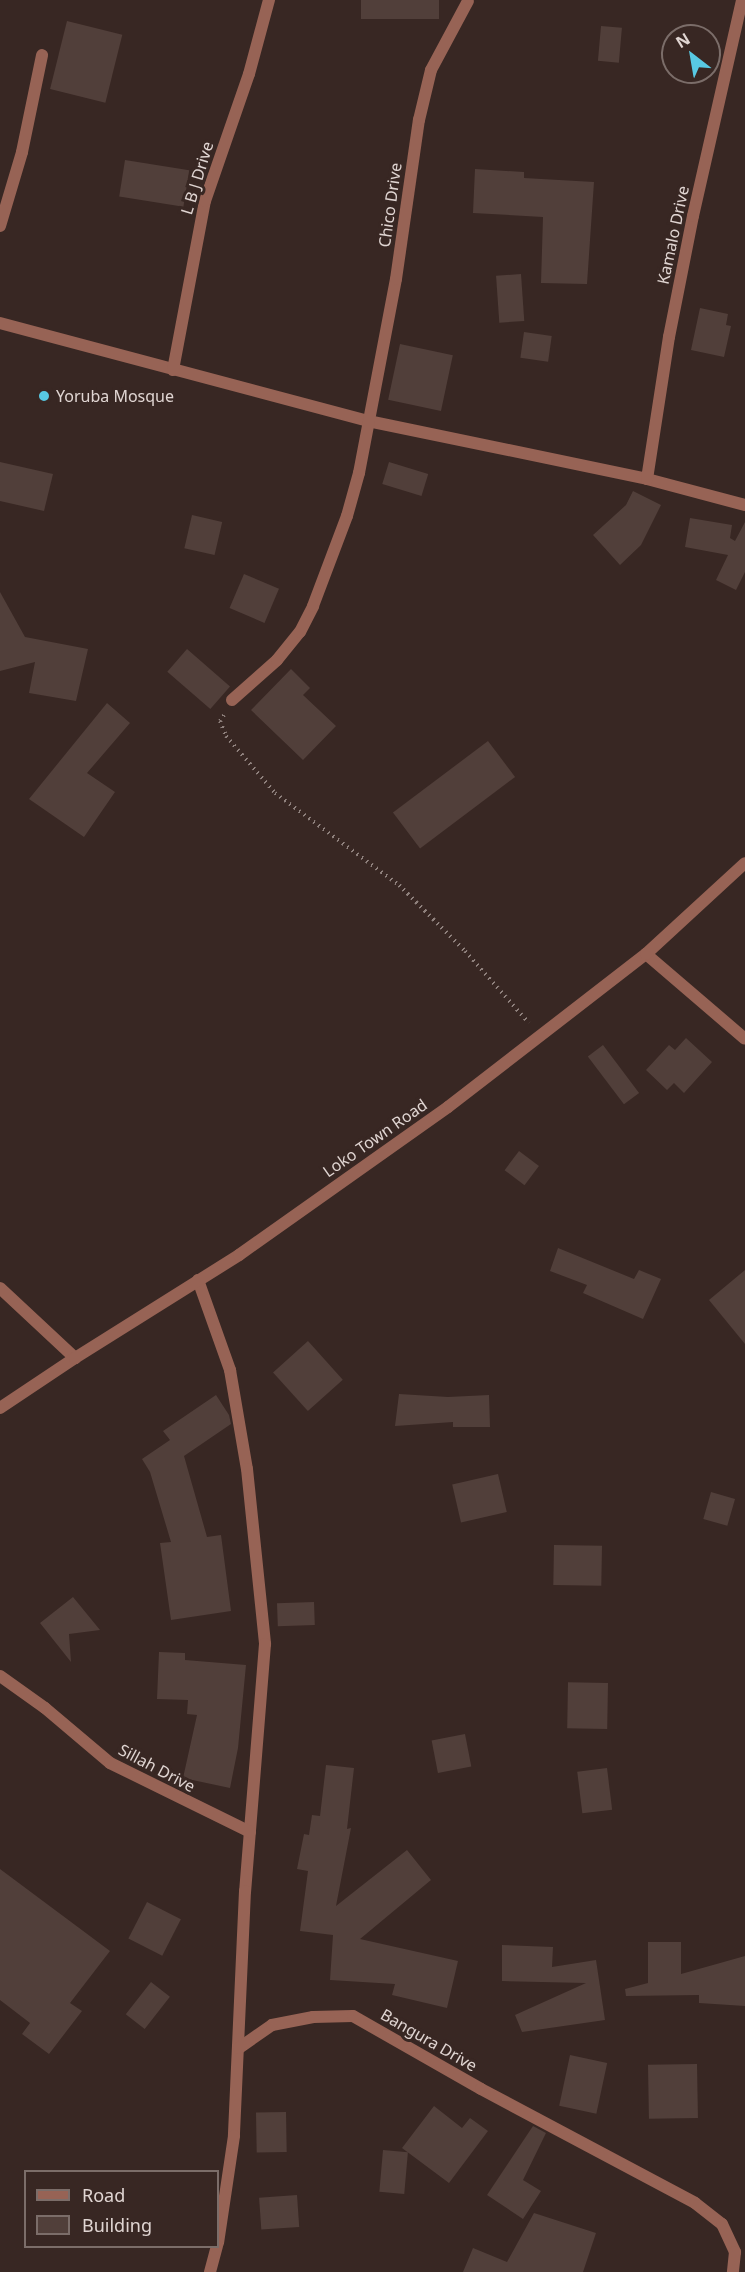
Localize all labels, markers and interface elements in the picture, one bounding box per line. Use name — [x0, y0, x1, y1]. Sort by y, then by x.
north arrow — [661, 24, 721, 84]
text: N — [672, 28, 694, 53]
street label: L B J Drive — [177, 139, 217, 217]
street label: Chico Drive — [375, 161, 405, 249]
street label: Kamalo Drive — [653, 184, 693, 286]
place label: Yoruba Mosque — [56, 386, 174, 406]
marker: Yoruba Mosque — [37, 389, 51, 403]
street label: Loko Town Road — [319, 1095, 431, 1181]
street label: Sillah Drive — [116, 1740, 198, 1796]
street label: Bangura Drive — [377, 2005, 481, 2075]
legend — [24, 2170, 219, 2248]
text: Road — [82, 2183, 125, 2207]
text: Building — [82, 2213, 152, 2237]

